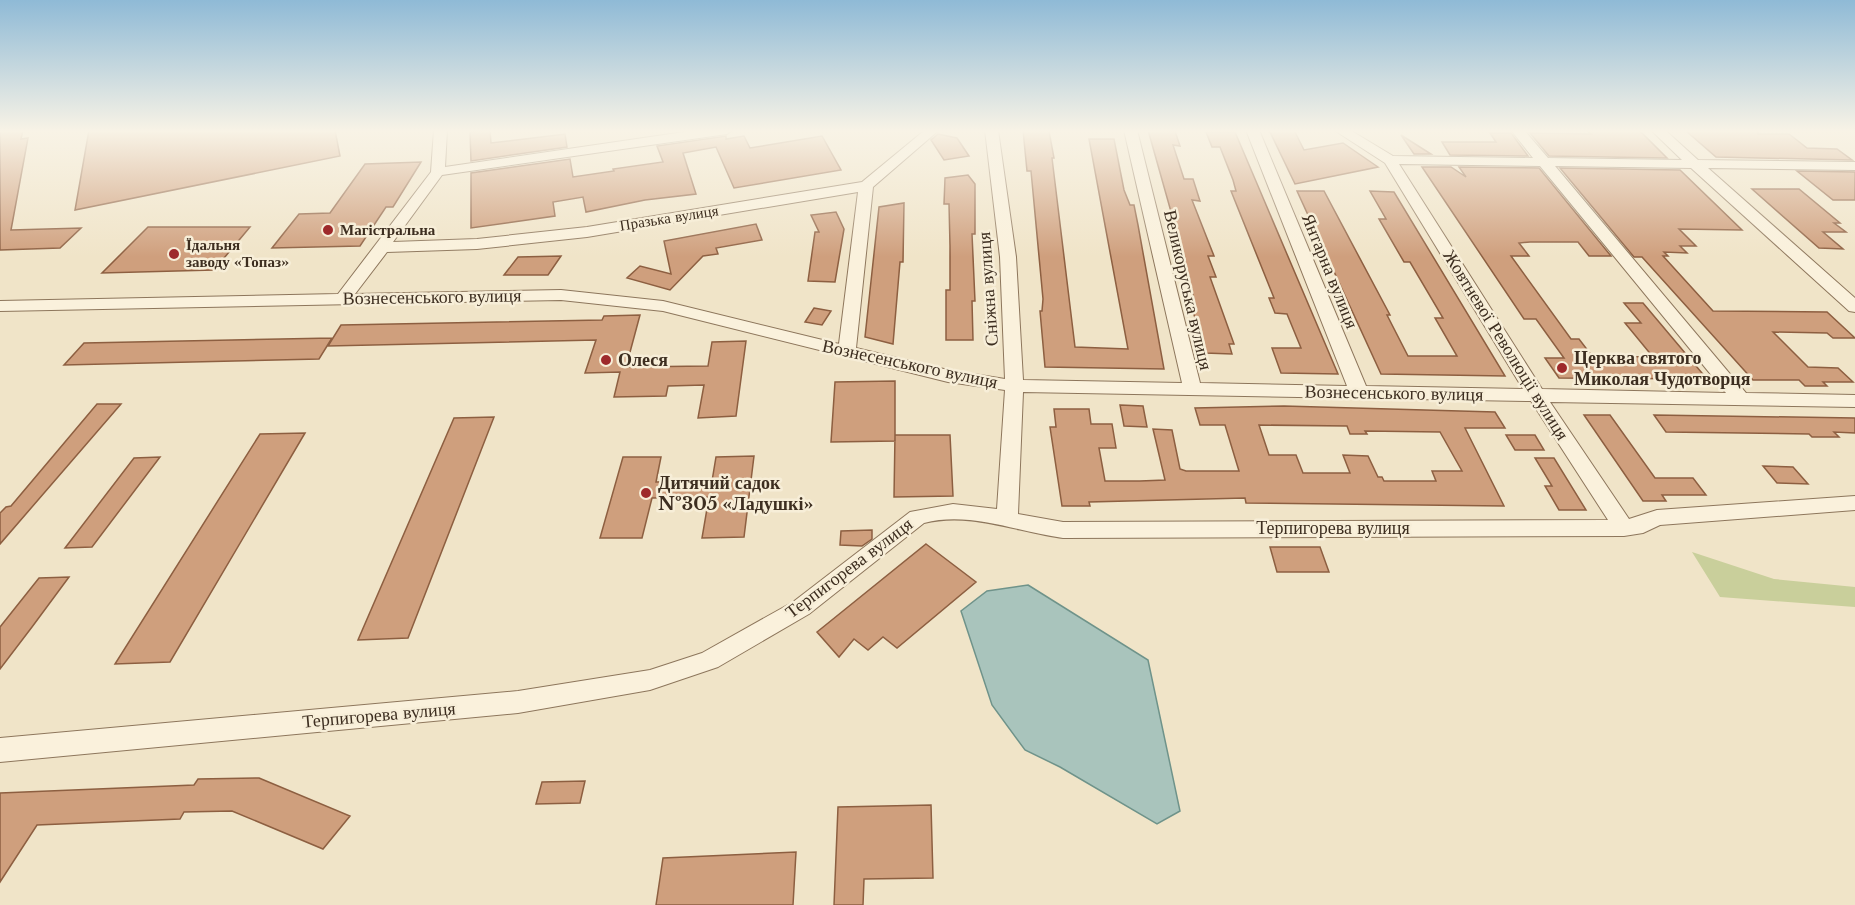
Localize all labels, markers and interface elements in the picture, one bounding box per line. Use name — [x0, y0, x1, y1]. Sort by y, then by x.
street label: Празька вулиця — [618, 200, 720, 235]
street label: Великоруська вулиця — [1159, 208, 1217, 372]
street label: Янтарна вулиця — [1297, 210, 1363, 332]
place label: Магістральна — [340, 220, 436, 239]
marker: Магістральна — [321, 223, 335, 237]
street label: Сніжна вулиця — [973, 231, 1003, 347]
place label: Їдальня заводу «Топаз» — [186, 235, 289, 271]
street label: Жовтневої Революції вулиця — [1438, 246, 1574, 444]
marker: Їдальня заводу «Топаз» — [167, 247, 181, 261]
street label: Вознесенського вулиця — [342, 284, 522, 310]
street label: Вознесенського вулиця — [820, 335, 1000, 393]
place label: Церква святого Миколая Чудотворця — [1574, 347, 1751, 390]
place label: Олеся — [618, 349, 668, 371]
marker: Олеся — [599, 353, 613, 367]
marker: Церква святого Миколая Чудотворця — [1555, 361, 1569, 375]
street label: Вознесенського вулиця — [1304, 380, 1484, 406]
place label: Дитячий садок №305 «Ладушкі» — [658, 472, 813, 515]
marker: Дитячий садок №305 «Ладушкі» — [639, 486, 653, 500]
street label: Терпигорева вулиця — [781, 513, 917, 623]
street label: Терпигорева вулиця — [1256, 517, 1410, 539]
street label: Терпигорева вулиця — [302, 697, 456, 733]

